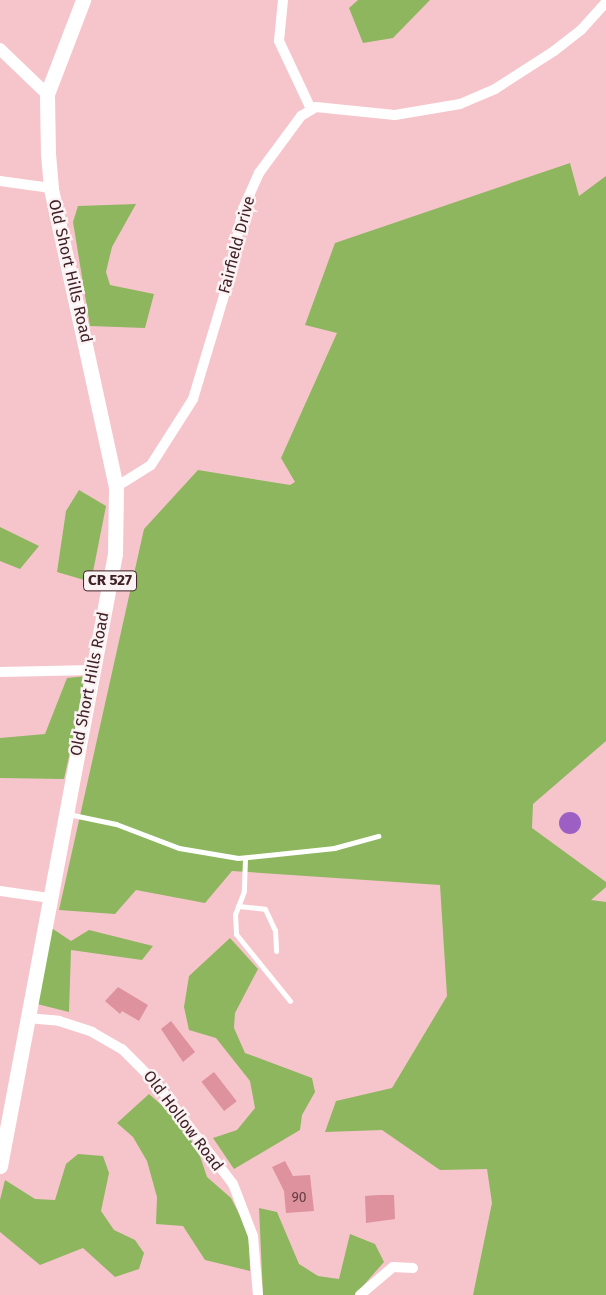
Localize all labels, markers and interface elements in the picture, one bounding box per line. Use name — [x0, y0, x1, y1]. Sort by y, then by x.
street label: Fairfield Drive — [215, 194, 259, 296]
street label: Old Short Hills Road — [44, 197, 96, 345]
road number: CR 527 — [82, 568, 138, 594]
street label: Old Short Hills Road — [67, 610, 113, 758]
street label: Old Hollow Road — [139, 1067, 227, 1175]
house number: 90 — [291, 1190, 307, 1206]

